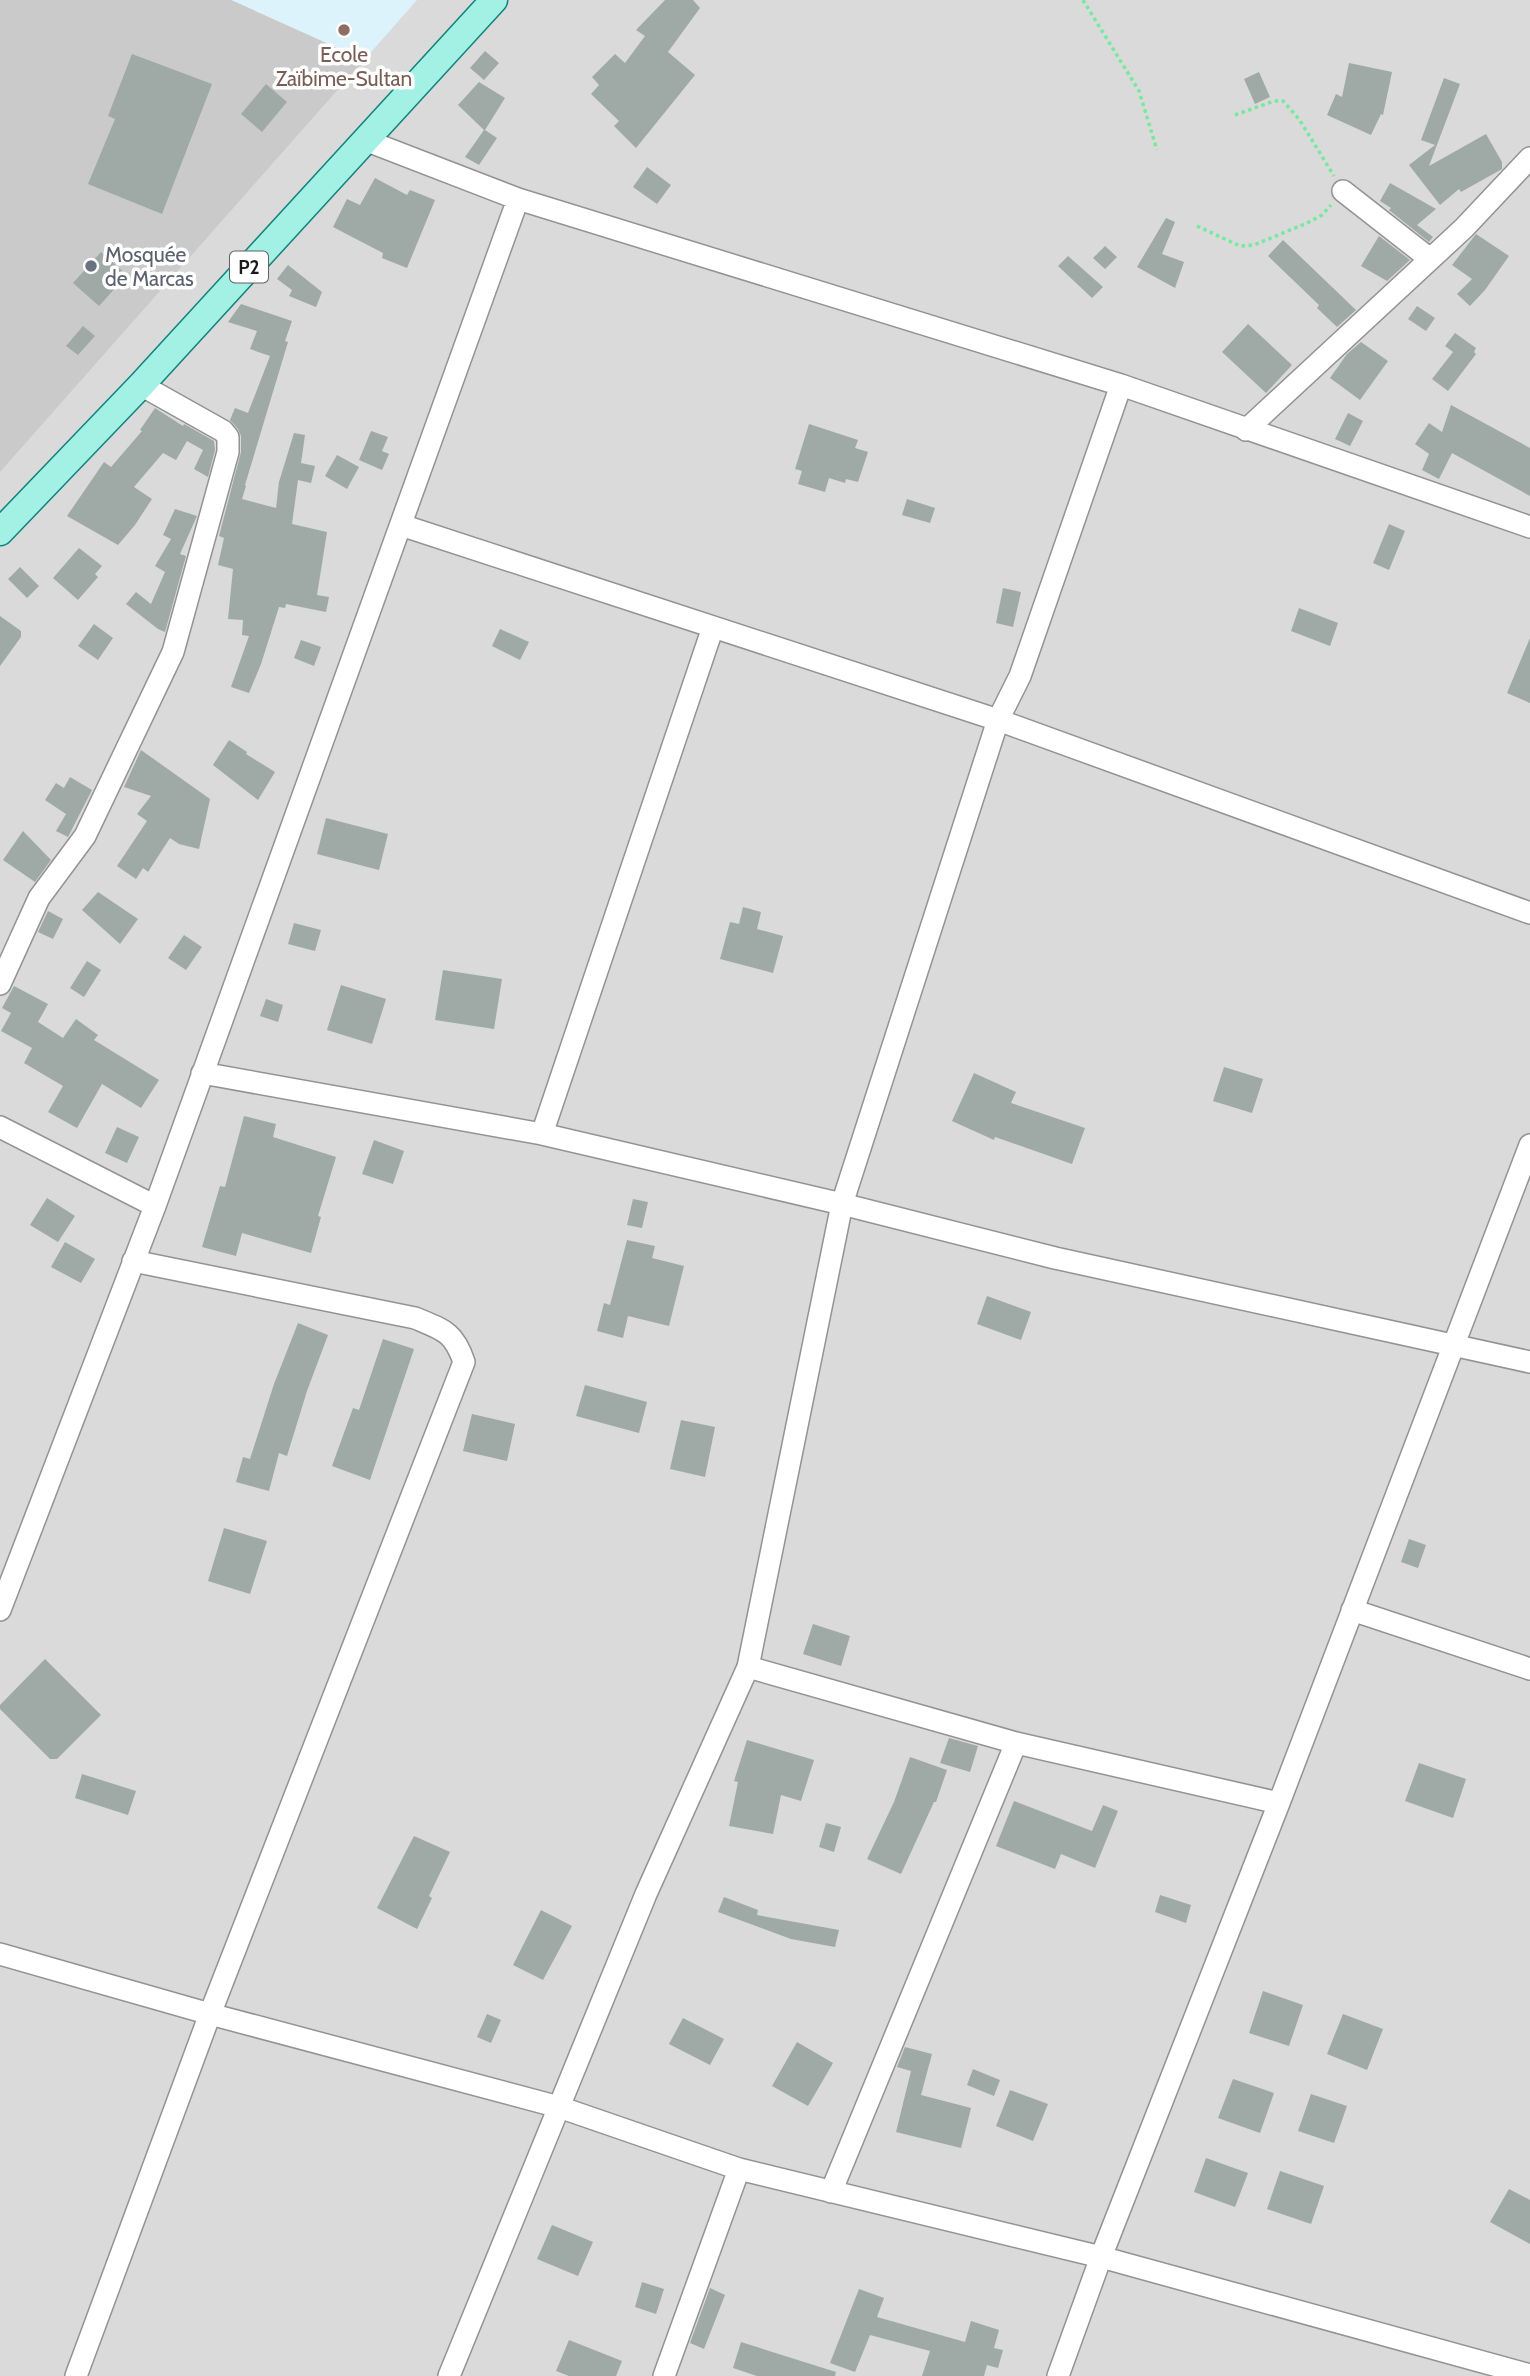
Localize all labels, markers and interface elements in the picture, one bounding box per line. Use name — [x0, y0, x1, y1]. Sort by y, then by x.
marker: Ecole Zaïbime-Sultan — [336, 22, 352, 38]
place label: Ecole Zaïbime-Sultan — [276, 42, 412, 91]
place label: Mosquée de Marcas — [105, 242, 194, 291]
road number: P2 — [230, 252, 268, 282]
marker: Mosquée de Marcas — [83, 258, 99, 274]

